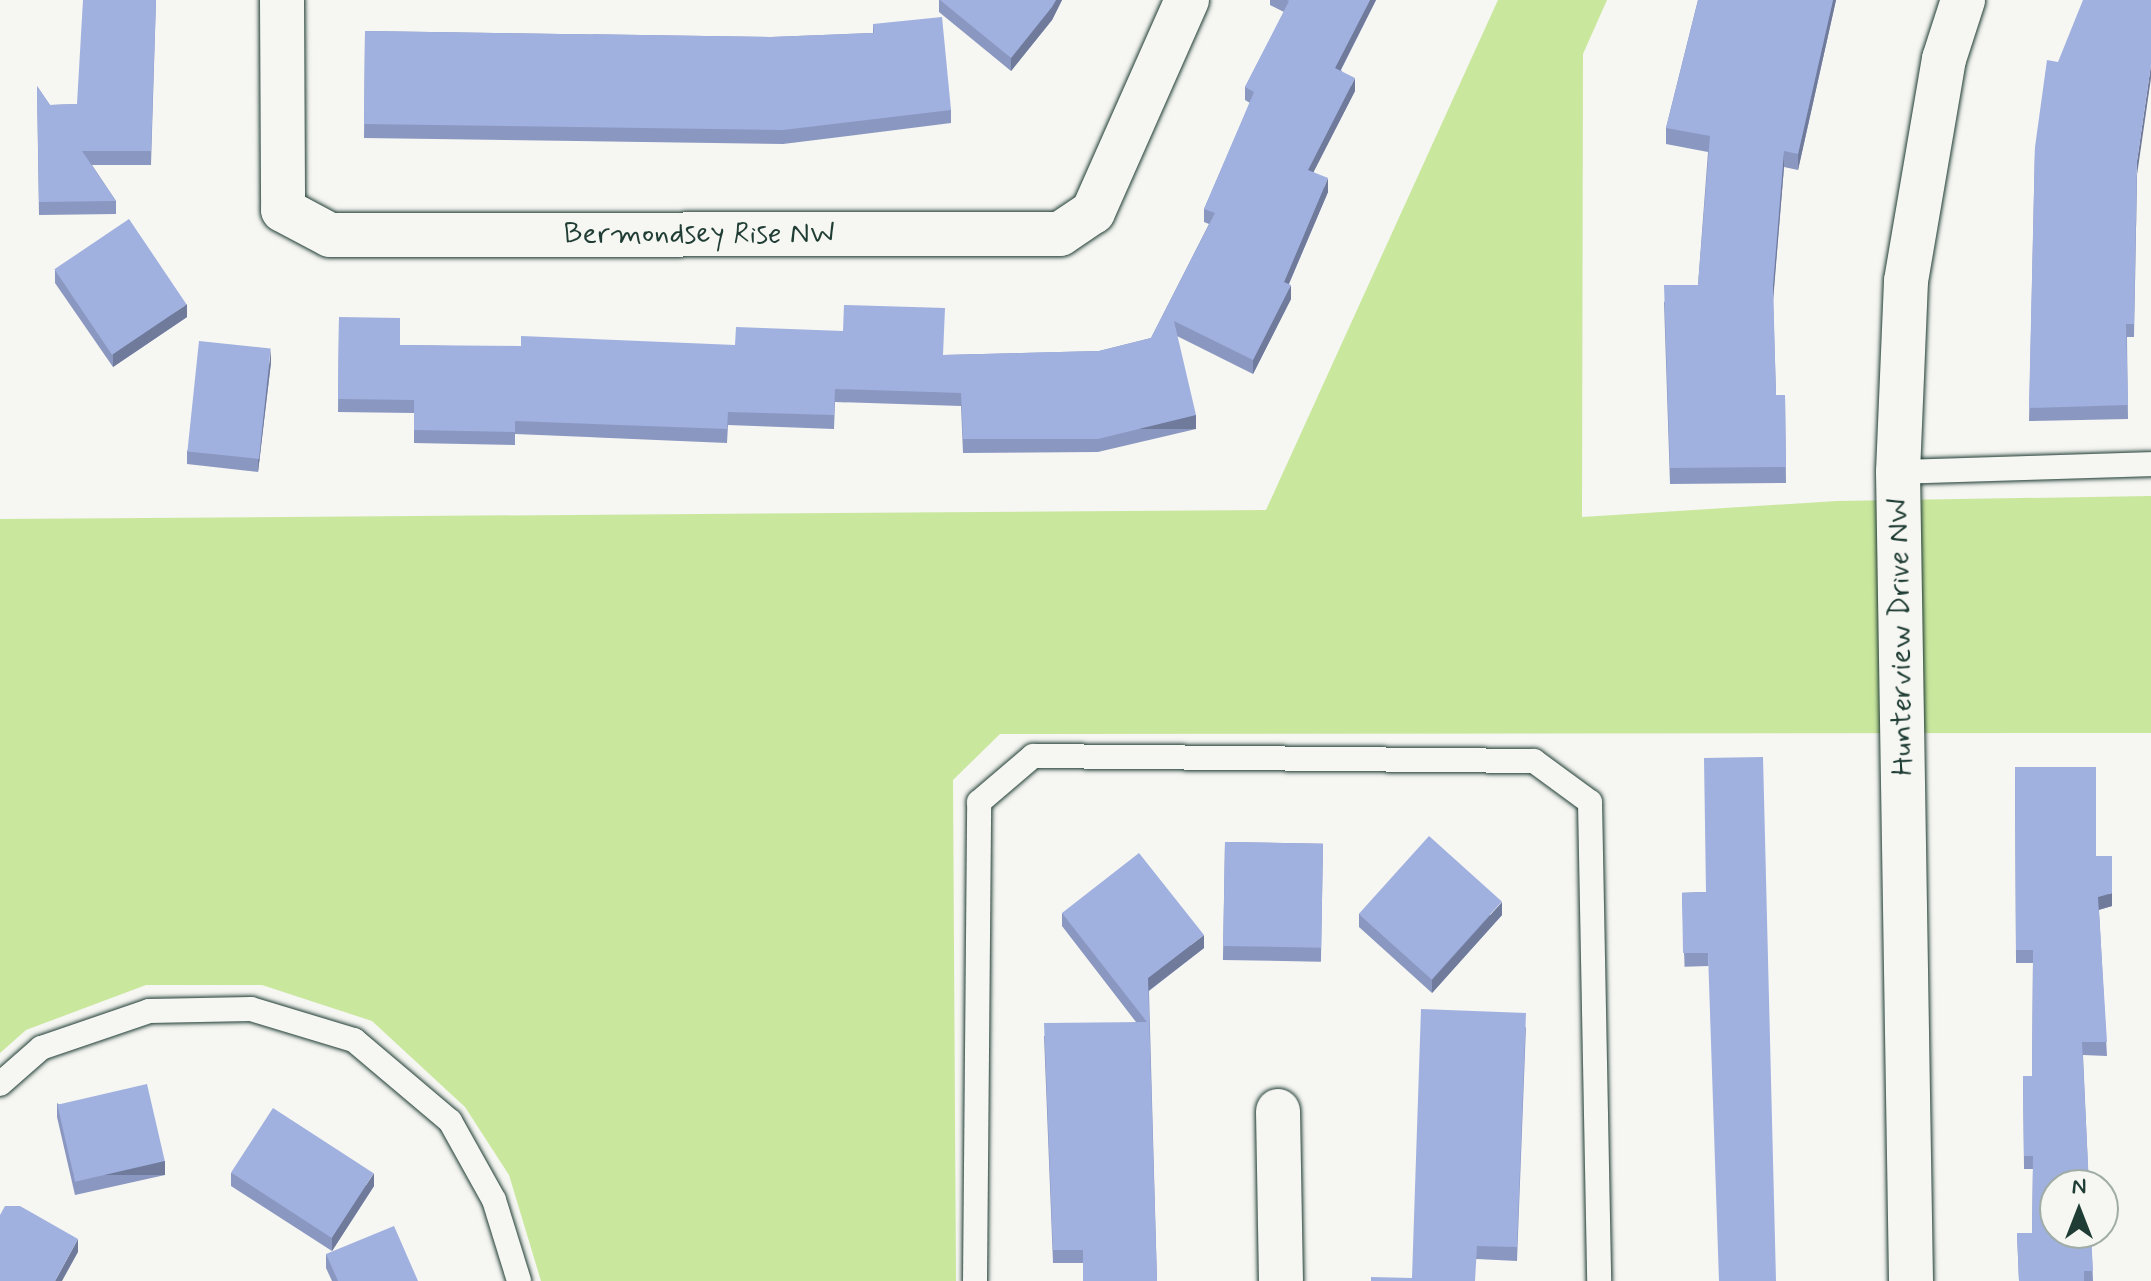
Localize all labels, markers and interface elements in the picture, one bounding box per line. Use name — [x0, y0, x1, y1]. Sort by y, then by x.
street label: Bermondsey Rise NW — [562, 216, 836, 252]
street label: Hunterview Drive NW — [1881, 498, 1921, 776]
north arrow — [2039, 1169, 2119, 1249]
text: N — [2072, 1173, 2086, 1201]

